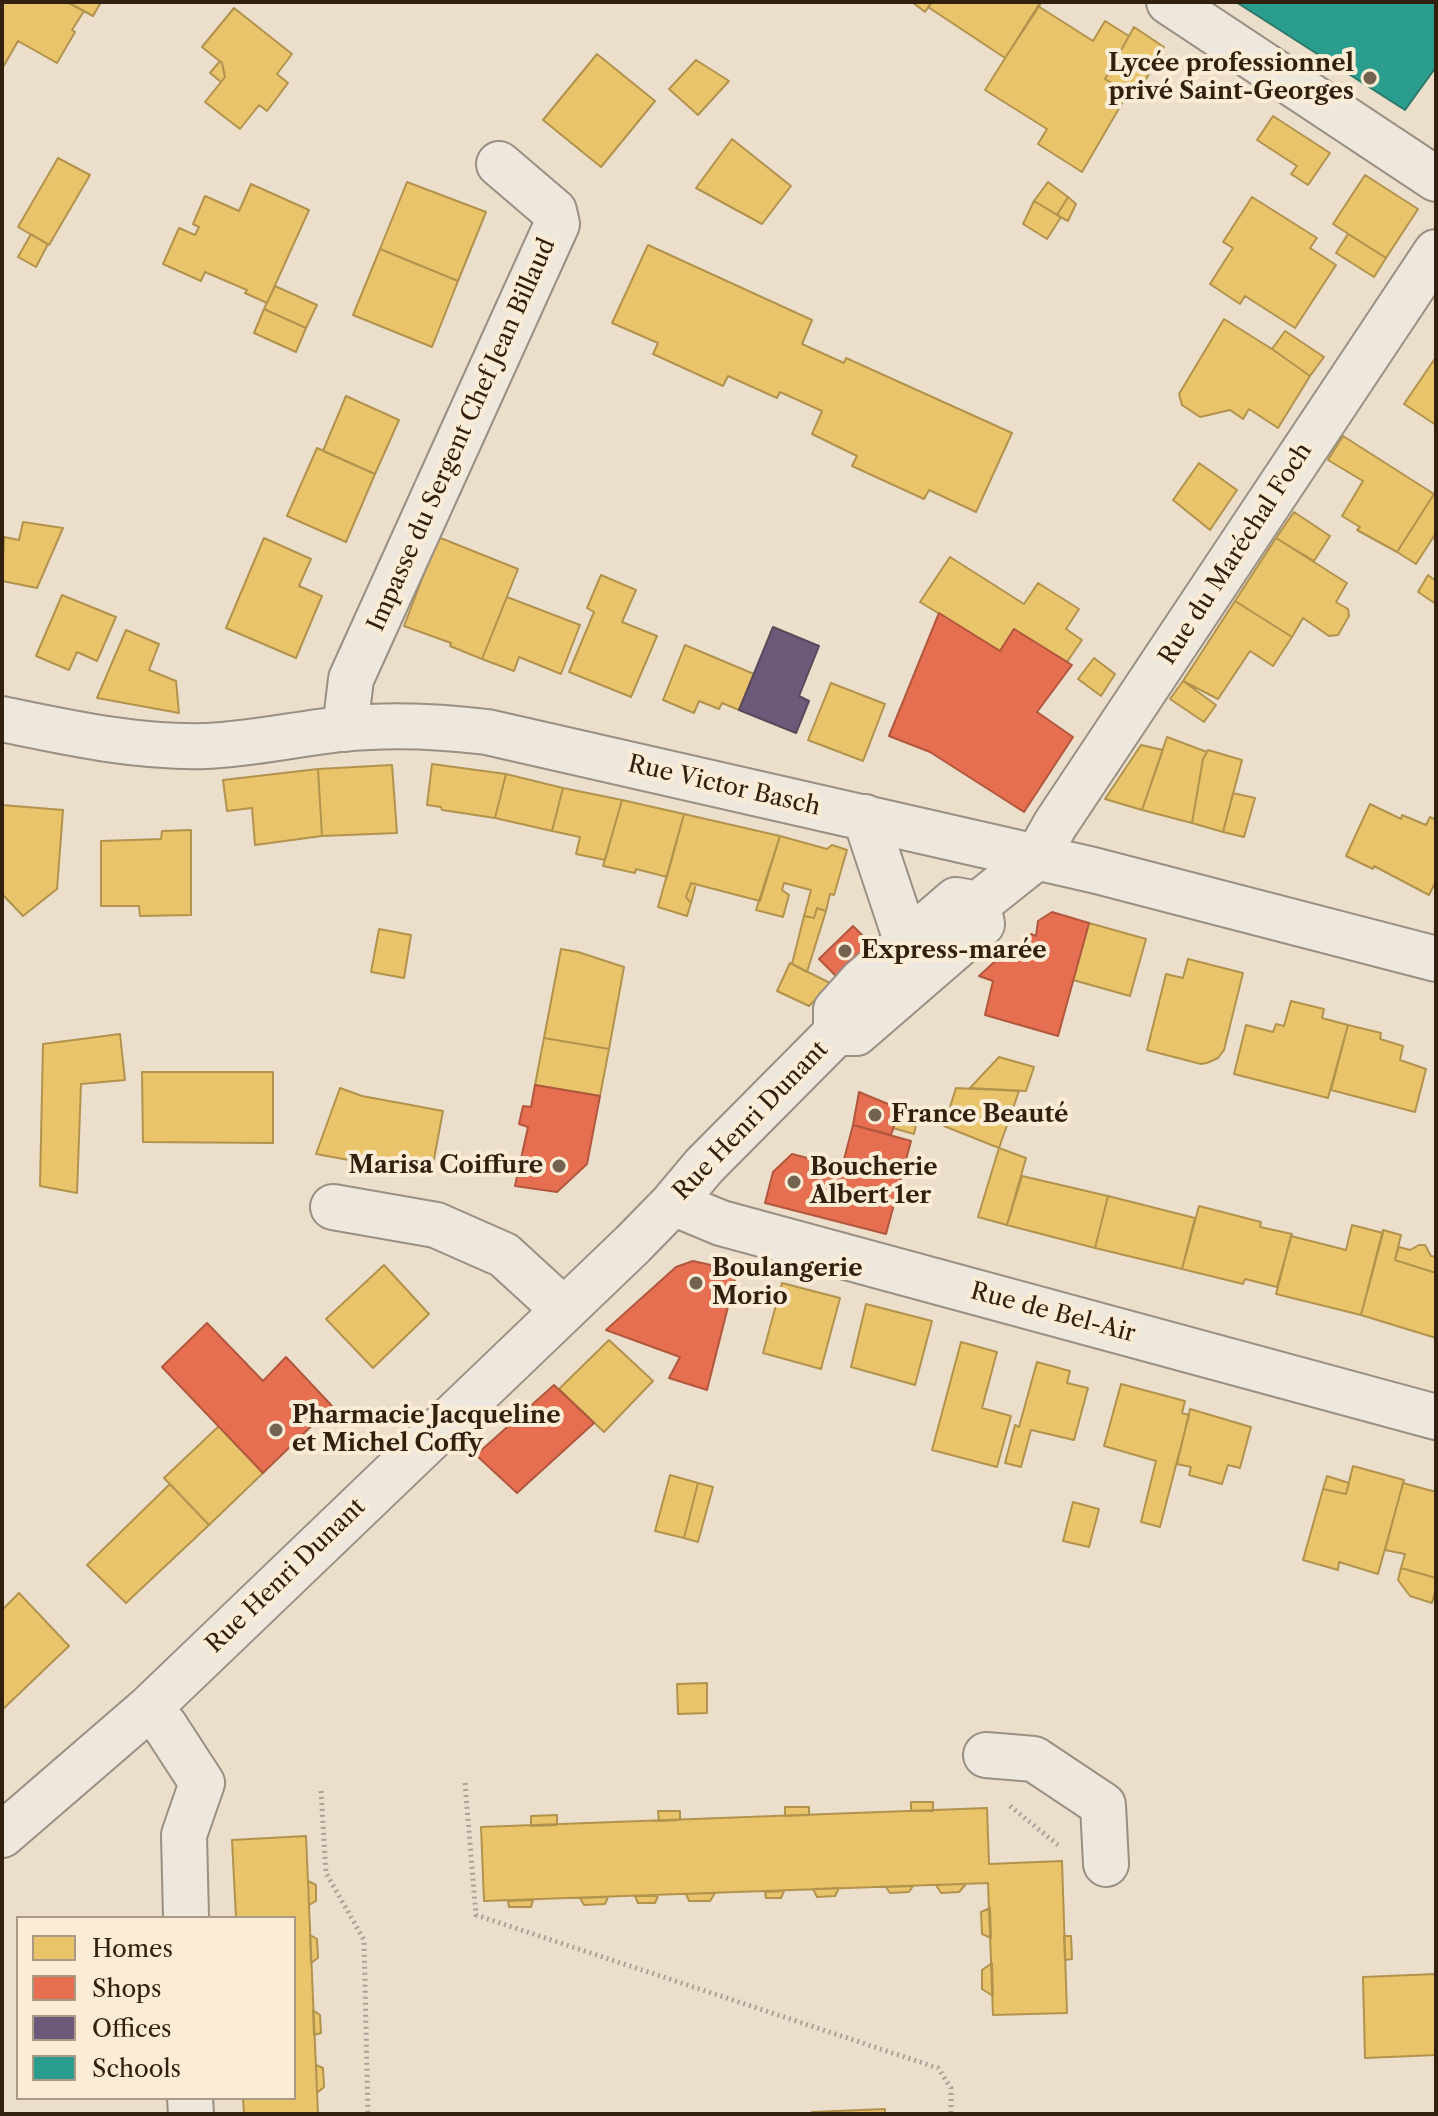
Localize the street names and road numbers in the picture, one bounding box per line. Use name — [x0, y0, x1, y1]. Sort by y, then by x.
street label: Impasse du Sergent Chef Jean Billaud — [362, 234, 562, 636]
street label: Rue du Maréchal Foch — [1153, 438, 1319, 670]
street label: Rue Victor Basch — [625, 750, 823, 822]
street label: Rue Henri Dunant — [668, 1036, 834, 1206]
street label: Rue de Bel-Air — [967, 1277, 1139, 1349]
street label: Rue Henri Dunant — [201, 1493, 371, 1659]

